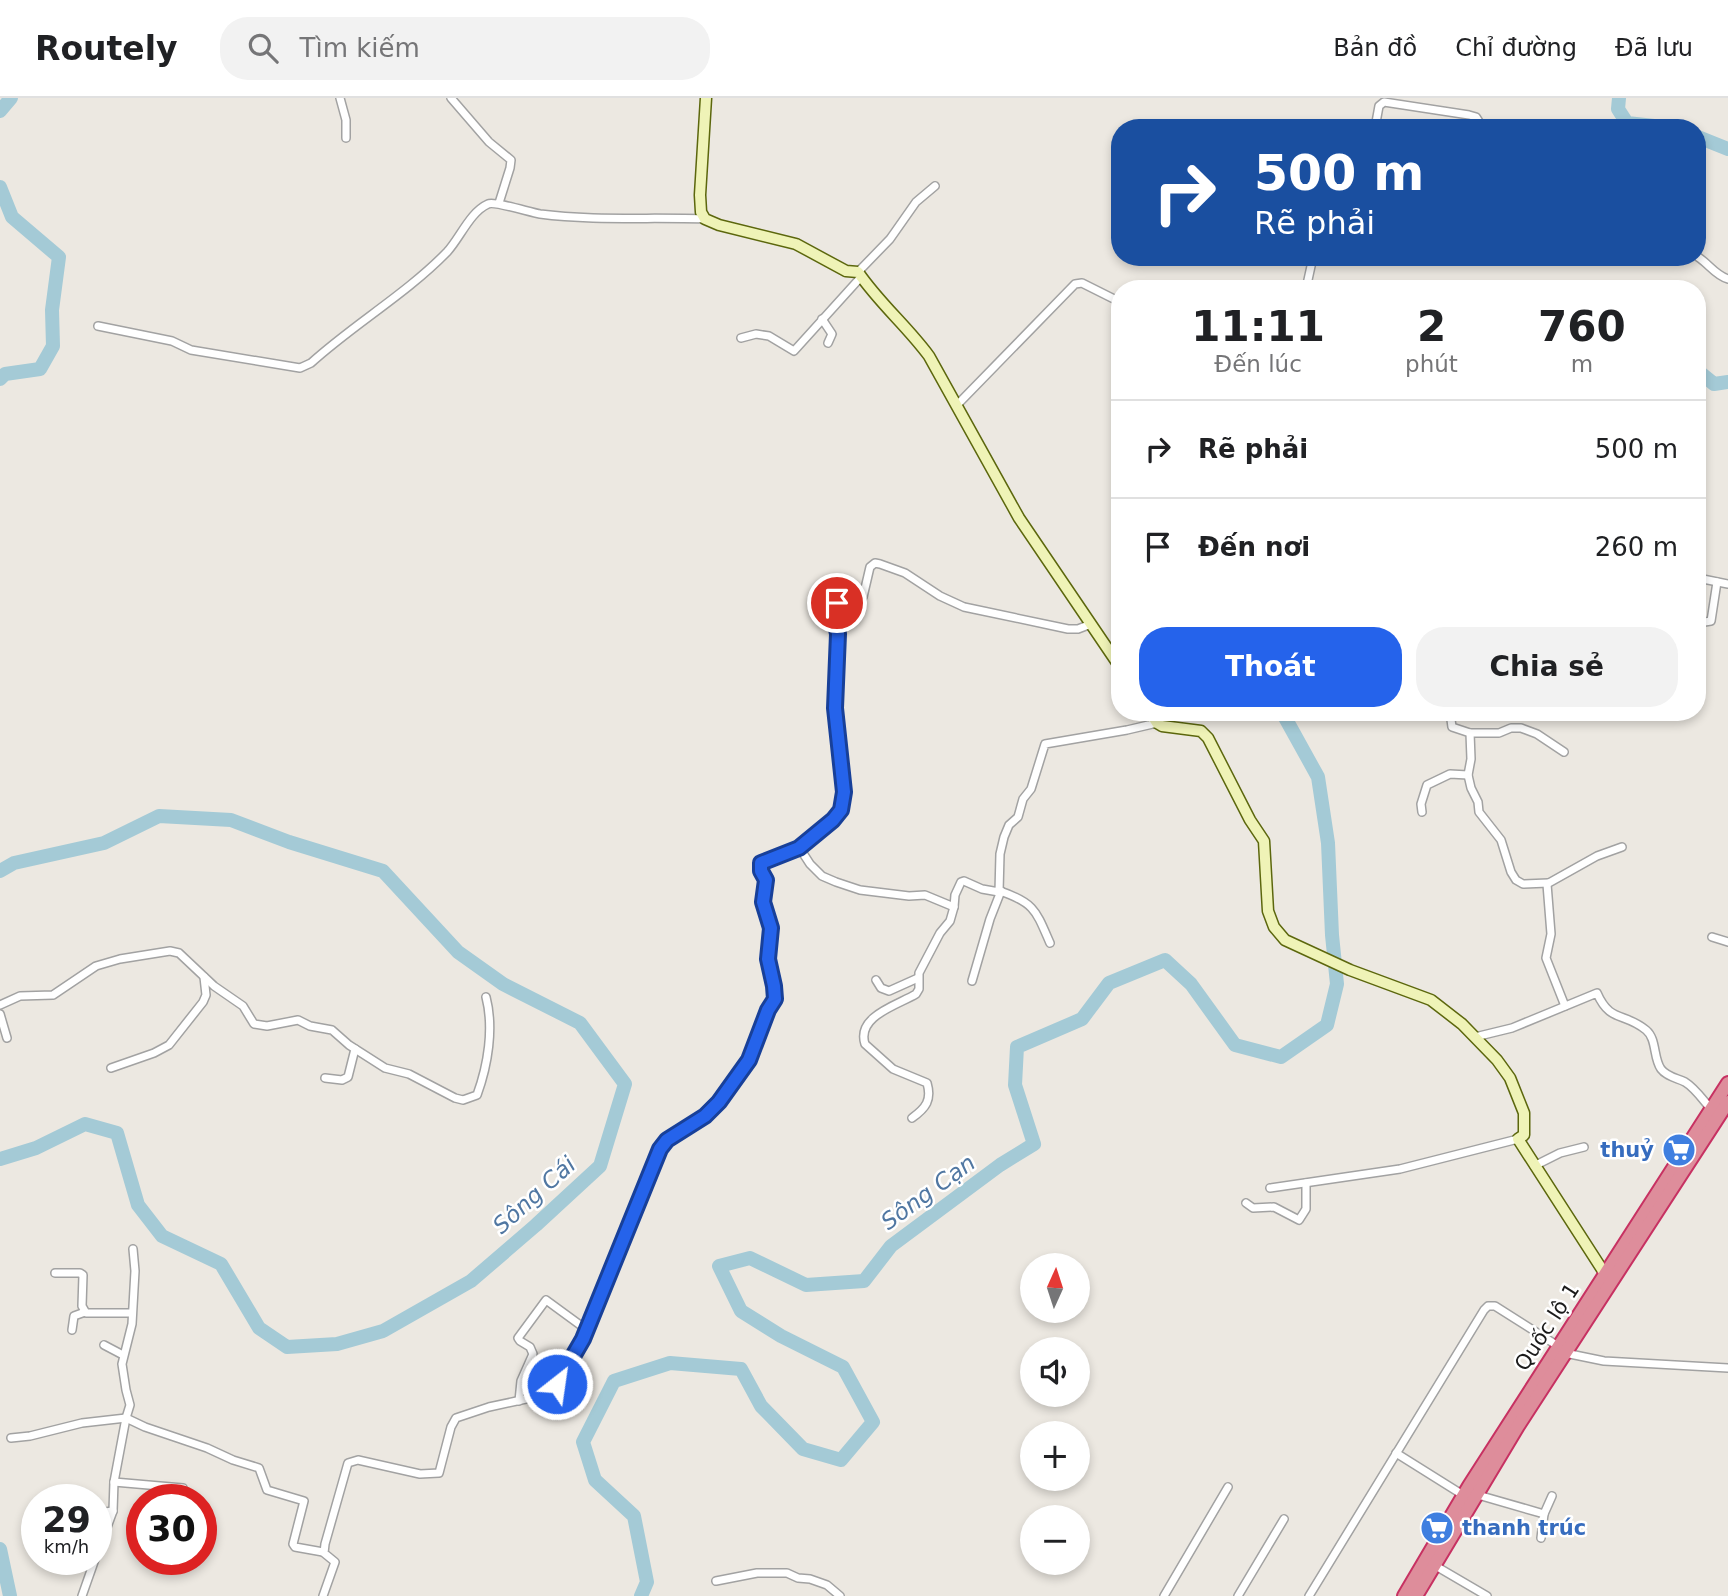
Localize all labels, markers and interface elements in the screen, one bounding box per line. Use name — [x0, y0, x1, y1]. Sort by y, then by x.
search box — [220, 17, 710, 80]
text: Routely — [35, 29, 178, 68]
icon: search — [244, 29, 282, 67]
text: Tìm kiếm — [300, 33, 420, 63]
text: Bản đồ — [1333, 34, 1417, 62]
text: Chỉ đường — [1455, 34, 1577, 62]
text: Đã lưu — [1615, 34, 1693, 62]
text: 500 m — [1254, 145, 1424, 202]
icon: right — [1139, 147, 1230, 238]
text: Rẽ phải — [1254, 204, 1375, 242]
text: 11:11 — [1191, 302, 1325, 351]
text: 2 — [1417, 302, 1446, 351]
text: 760 — [1538, 302, 1626, 351]
text: Đến lúc — [1214, 351, 1302, 377]
text: phút — [1405, 351, 1458, 377]
text: m — [1571, 351, 1593, 377]
icon: right — [1139, 430, 1177, 468]
text: Rẽ phải — [1198, 434, 1308, 464]
text: 500 m — [1595, 434, 1678, 464]
icon: arrive — [1139, 528, 1177, 566]
text: Đến nơi — [1198, 532, 1310, 562]
text: 260 m — [1595, 532, 1678, 562]
pin — [807, 573, 867, 633]
icon: arrive — [818, 584, 856, 622]
button: Thoát — [1139, 627, 1402, 707]
button: Chia sẻ — [1416, 627, 1678, 707]
supermarket icon: thuỷ — [1660, 1131, 1698, 1169]
place label: thuỷ — [1600, 1138, 1654, 1162]
water label: Sông Cạn — [876, 1149, 980, 1235]
water label: Sông Cái — [488, 1151, 581, 1239]
north arrow — [1020, 1253, 1090, 1323]
map controls — [1020, 1253, 1090, 1575]
street label: Quốc lộ 1 — [1510, 1279, 1584, 1375]
button: sound — [1020, 1337, 1090, 1407]
position arrow — [520, 1347, 594, 1421]
button: + — [1020, 1421, 1090, 1491]
speed limit sign: 30 — [126, 1484, 217, 1575]
text: 29 — [42, 1500, 91, 1540]
button: − — [1020, 1505, 1090, 1575]
supermarket icon: thanh trúc — [1418, 1509, 1456, 1547]
place label: thanh trúc — [1462, 1516, 1586, 1540]
text: km/h — [44, 1536, 89, 1557]

